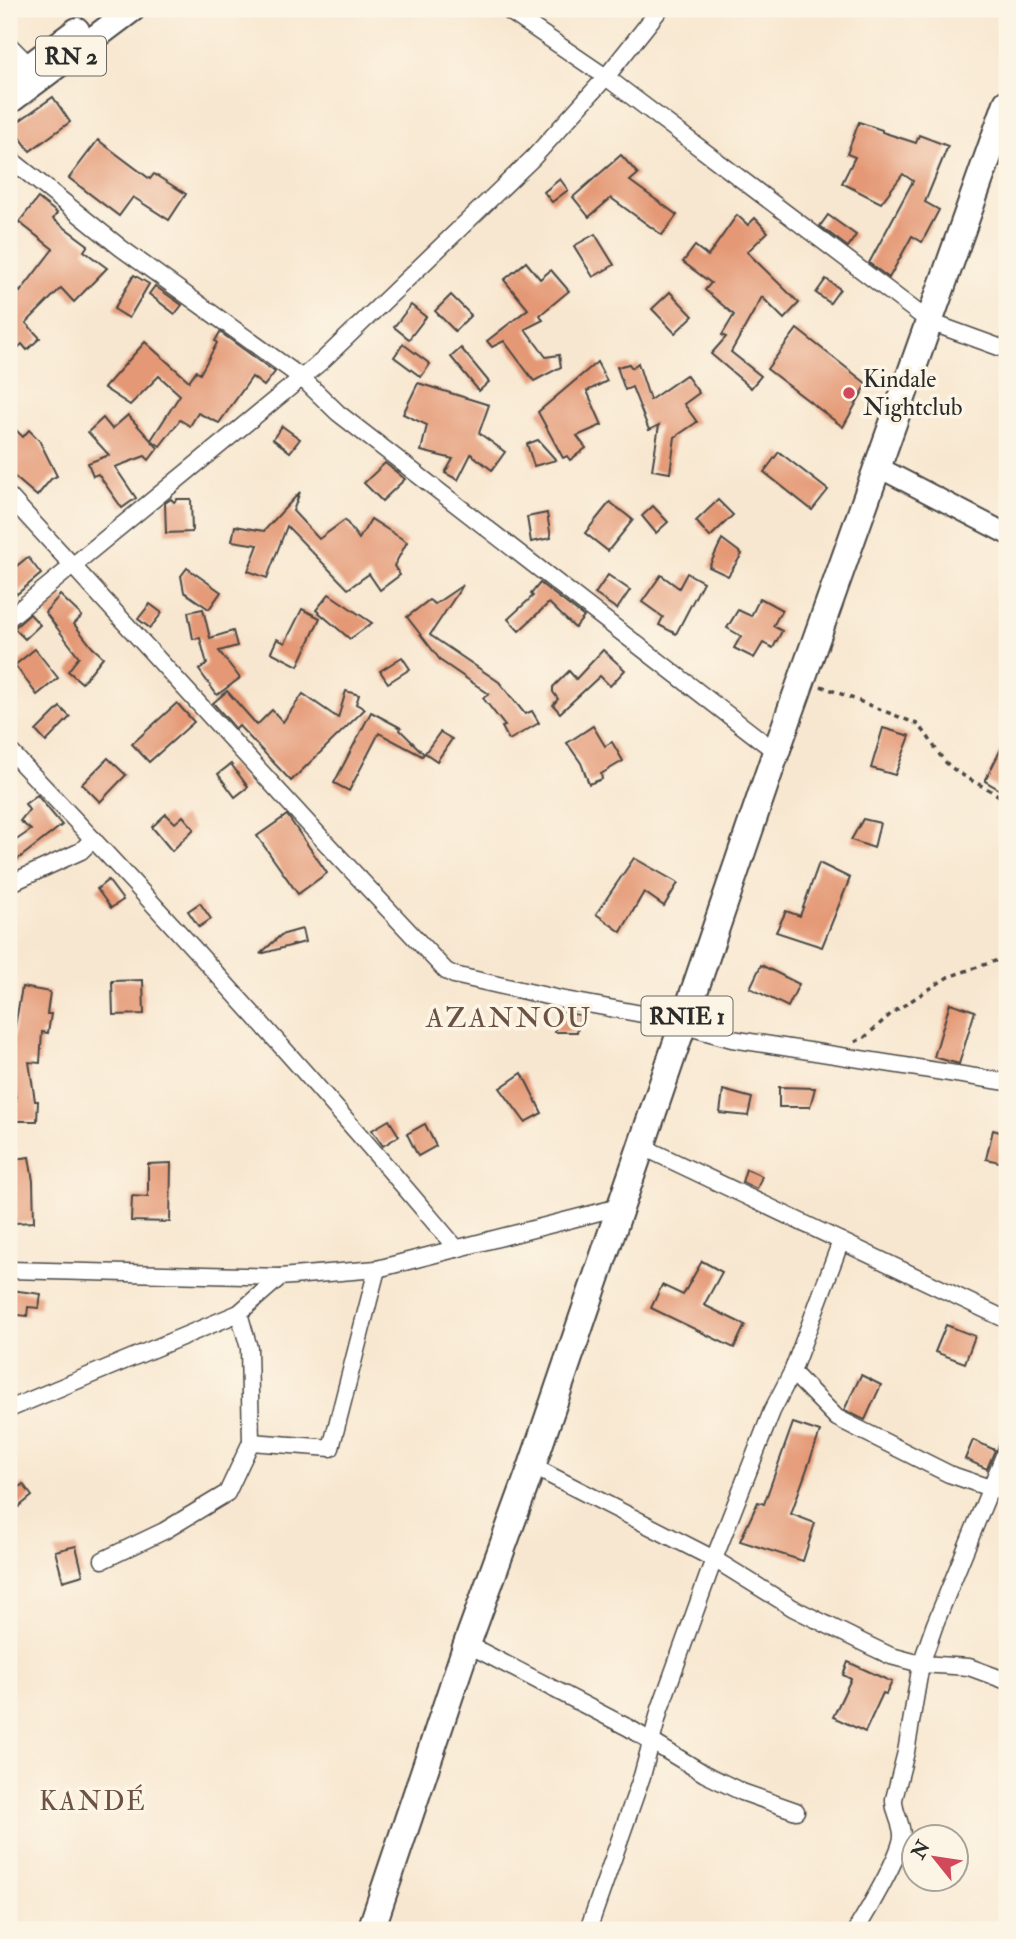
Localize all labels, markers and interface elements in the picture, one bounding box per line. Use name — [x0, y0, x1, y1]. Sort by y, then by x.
road number: RN 2 — [36, 36, 106, 76]
place label: Kindale Nightclub — [863, 364, 963, 423]
marker: Kindale Nightclub — [841, 385, 857, 401]
road number: RNIE 1 — [642, 996, 732, 1036]
district label: AZANNOU — [425, 1001, 592, 1036]
district label: KANDÉ — [39, 1784, 147, 1818]
north arrow — [900, 1824, 970, 1894]
text: N — [906, 1836, 936, 1864]

